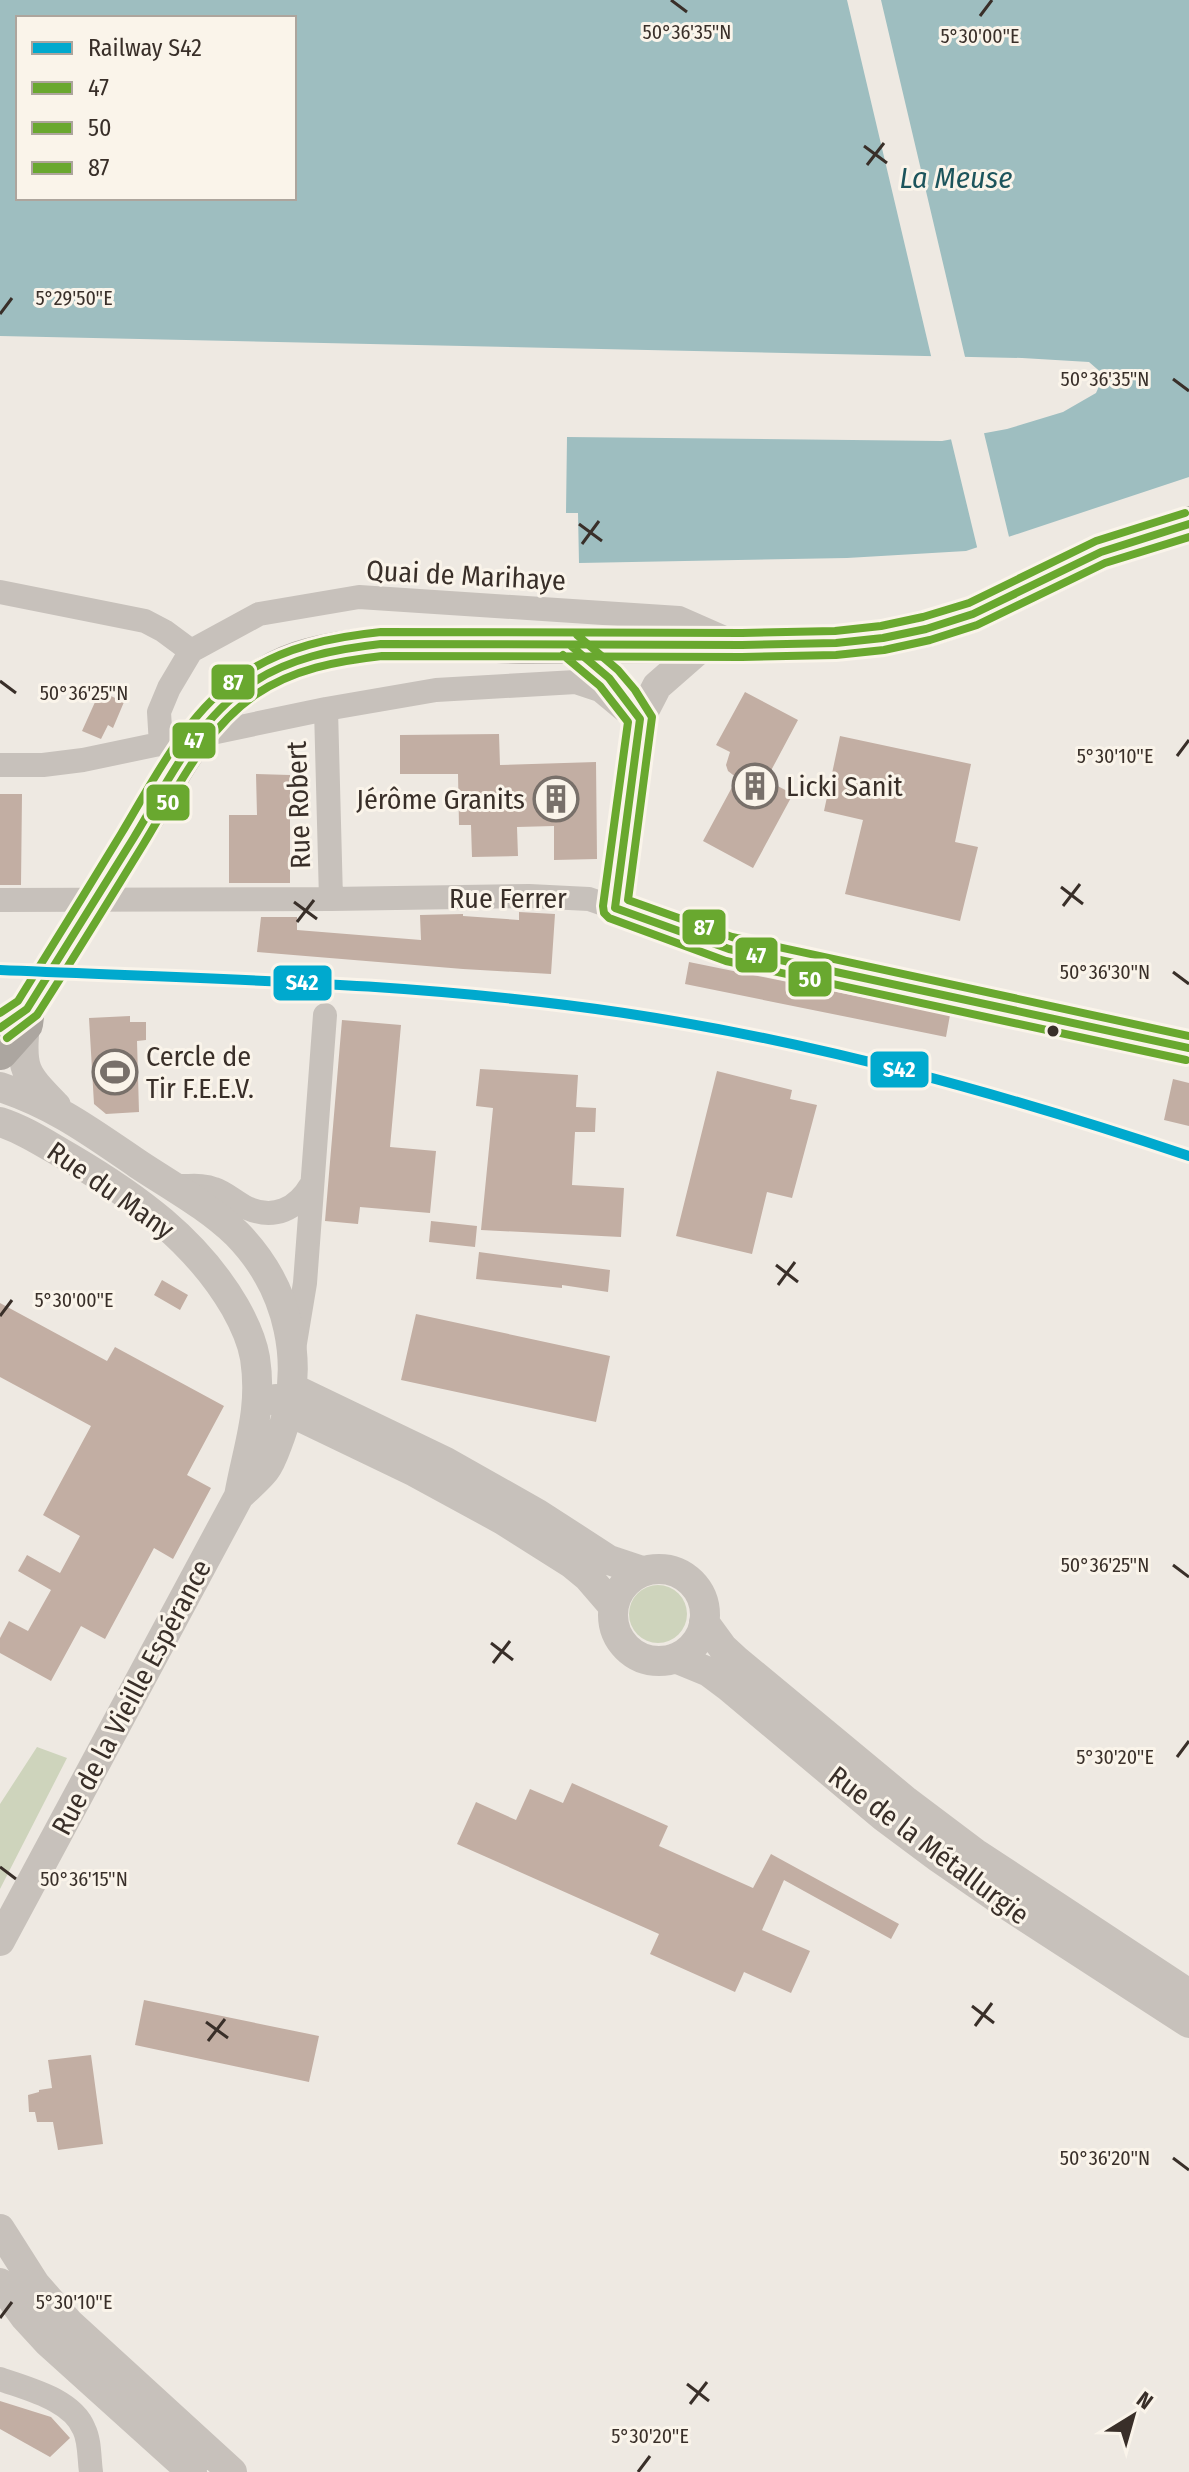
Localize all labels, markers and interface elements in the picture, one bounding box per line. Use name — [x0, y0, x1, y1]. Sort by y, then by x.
legend — [16, 16, 296, 200]
text: 50°36'35"N — [643, 20, 731, 44]
text: 5°30'00"E — [940, 24, 1020, 48]
text: Railway S42 — [88, 34, 202, 62]
text: 47 — [88, 74, 109, 102]
text: 50 — [88, 114, 112, 142]
text: 87 — [88, 154, 110, 182]
water label: La Meuse — [900, 160, 1012, 196]
text: 5°29'50"E — [35, 286, 113, 310]
text: 50°36'35"N — [1061, 367, 1149, 391]
street label: Quai de Marihaye — [365, 554, 567, 597]
line badge: 87 — [210, 663, 256, 701]
text: 87 — [223, 669, 244, 696]
text: 50°36'25"N — [40, 681, 128, 705]
line badge: 47 — [171, 721, 217, 760]
text: 47 — [184, 727, 205, 754]
street label: Rue Robert — [280, 740, 317, 869]
text: 5°30'10"E — [1077, 744, 1153, 768]
building icon: Licki Sanit — [731, 762, 779, 810]
place label: Licki Sanit — [786, 770, 904, 803]
building icon: Jérôme Granits — [532, 775, 580, 823]
line badge: 50 — [145, 783, 191, 822]
place label: Jérôme Granits — [356, 783, 525, 816]
text: 50 — [157, 789, 179, 816]
street label: Rue Ferrer — [449, 882, 567, 915]
line badge: 87 — [681, 908, 727, 946]
text: 87 — [694, 914, 715, 941]
line badge: 47 — [734, 936, 779, 974]
text: 47 — [746, 942, 767, 969]
line badge: 50 — [787, 960, 833, 998]
text: 50°36'30"N — [1060, 960, 1150, 984]
line badge: S42 — [272, 964, 333, 1002]
text: 50 — [799, 966, 821, 993]
text: S42 — [286, 969, 318, 996]
unlabelled marker — [1045, 1023, 1061, 1039]
place label: Cercle de Tir F.E.E.V. — [146, 1040, 254, 1105]
sports icon: Cercle de Tir F.E.E.V. — [91, 1048, 139, 1096]
line badge: S42 — [869, 1050, 930, 1089]
text: S42 — [883, 1056, 915, 1083]
street label: Rue du Many — [41, 1135, 181, 1246]
text: 5°30'00"E — [34, 1288, 114, 1312]
text: 50°36'25"N — [1061, 1553, 1149, 1577]
street label: Rue de la Vieille Espérance — [45, 1554, 218, 1840]
text: 5°30'20"E — [1076, 1745, 1154, 1769]
street label: Rue de la Métallurgie — [822, 1759, 1035, 1931]
text: 50°36'15"N — [40, 1867, 128, 1891]
text: 50°36'20"N — [1060, 2146, 1150, 2170]
text: 5°30'10"E — [36, 2290, 112, 2314]
north arrow — [1093, 2376, 1173, 2456]
text: N — [1131, 2386, 1158, 2415]
text: 5°30'20"E — [611, 2424, 689, 2448]

